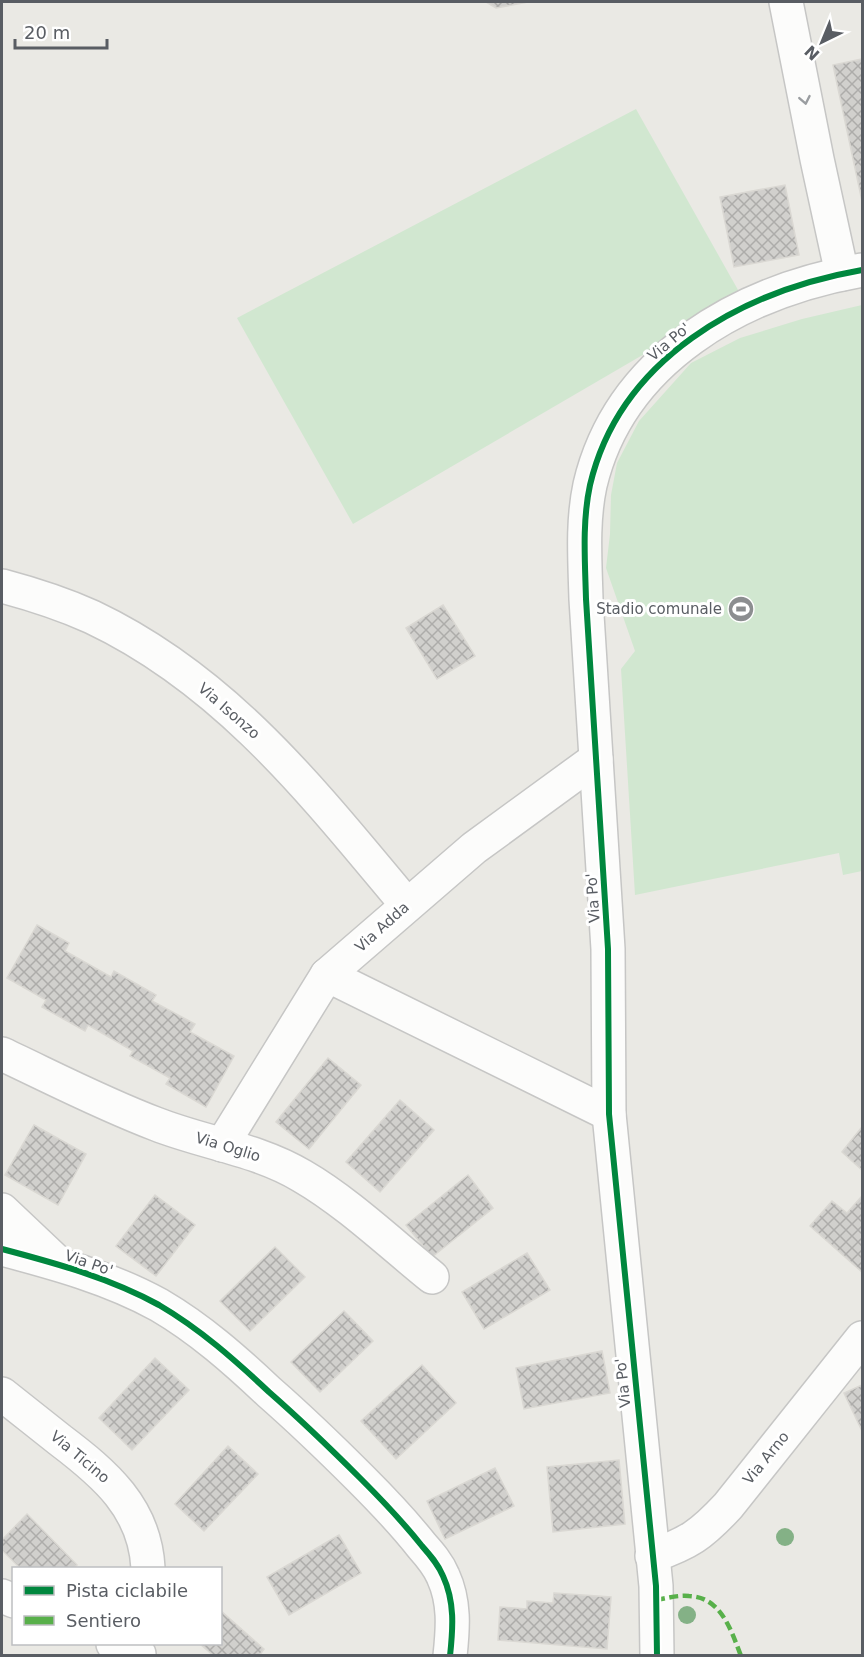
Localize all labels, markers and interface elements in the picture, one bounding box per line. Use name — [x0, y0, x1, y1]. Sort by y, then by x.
scale bar — [15, 12, 106, 50]
north arrow — [792, 12, 852, 72]
text: 20 m — [24, 22, 70, 43]
text: N — [801, 41, 823, 64]
one-way arrow — [798, 95, 811, 105]
street label: Via Po' — [644, 319, 694, 365]
sports icon: Stadio comunale — [726, 594, 756, 624]
place label: Stadio comunale — [596, 600, 722, 618]
street label: Via Isonzo — [194, 679, 264, 743]
street label: Via Po' — [582, 872, 604, 924]
street label: Via Adda — [351, 898, 413, 956]
street label: Via Oglio — [193, 1129, 263, 1165]
street label: Via Po' — [62, 1246, 116, 1280]
street label: Via Po' — [611, 1357, 635, 1409]
street label: Via Ticino — [47, 1427, 113, 1487]
street label: Via Arno — [739, 1428, 793, 1488]
legend — [12, 1567, 222, 1645]
text: Pista ciclabile — [66, 1580, 188, 1601]
text: Sentiero — [66, 1610, 141, 1631]

